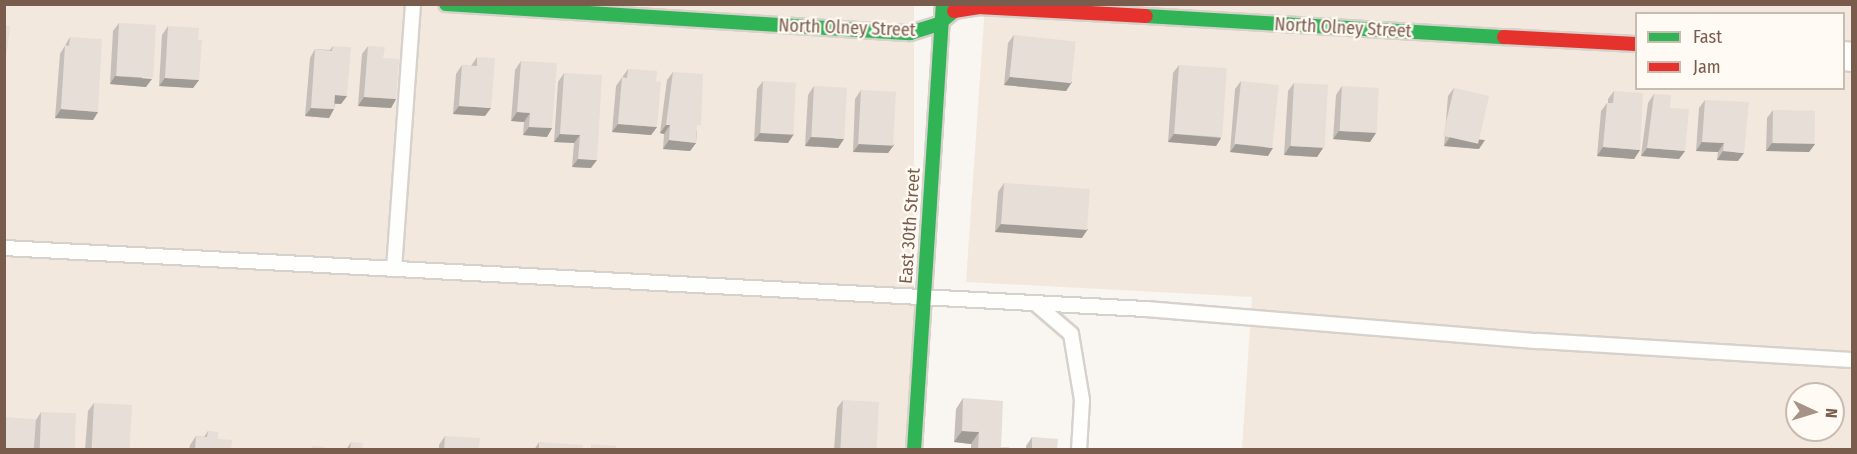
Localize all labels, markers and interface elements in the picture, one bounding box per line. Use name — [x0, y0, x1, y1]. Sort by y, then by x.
legend — [1635, 12, 1845, 90]
street label: North Olney Street — [1274, 14, 1412, 42]
street label: North Olney Street — [778, 15, 916, 41]
text: Fast — [1693, 26, 1722, 48]
text: Jam — [1693, 56, 1721, 78]
street label: East 30th Street — [895, 167, 925, 285]
north arrow — [1785, 382, 1845, 442]
text: N — [1822, 408, 1841, 419]

